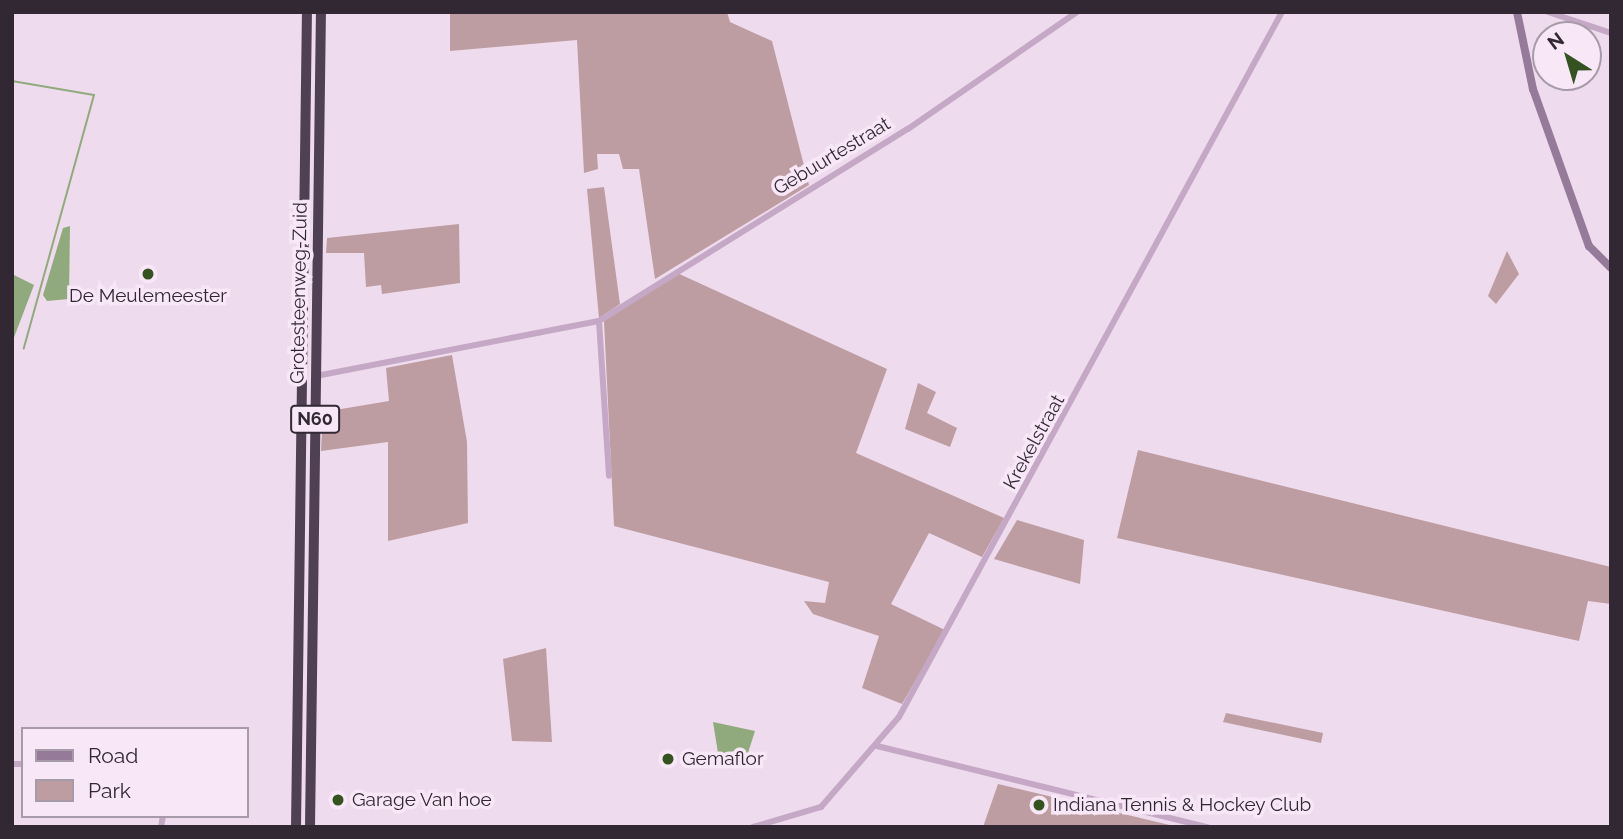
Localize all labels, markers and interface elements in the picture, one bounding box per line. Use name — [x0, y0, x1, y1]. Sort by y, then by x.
north arrow — [1532, 21, 1602, 91]
text: N — [1543, 28, 1568, 54]
street label: Gebuurtestraat — [769, 112, 895, 200]
street label: Grotesteenweg-Zuid — [286, 202, 312, 384]
marker: De Meulemeester — [140, 266, 156, 282]
place label: De Meulemeester — [69, 285, 227, 307]
street label: Krekelstraat — [999, 391, 1069, 493]
road number: N60 — [289, 404, 341, 433]
legend — [21, 727, 248, 818]
text: Road — [88, 743, 138, 768]
place label: Gemaflor — [682, 748, 764, 770]
marker: Gemaflor — [660, 751, 676, 767]
text: Park — [88, 778, 131, 803]
place label: Garage Van hoe — [352, 789, 492, 811]
marker: Garage Van hoe — [330, 792, 346, 808]
place label: Indiana Tennis & Hockey Club — [1053, 794, 1312, 816]
marker: Indiana Tennis & Hockey Club — [1031, 797, 1047, 813]

